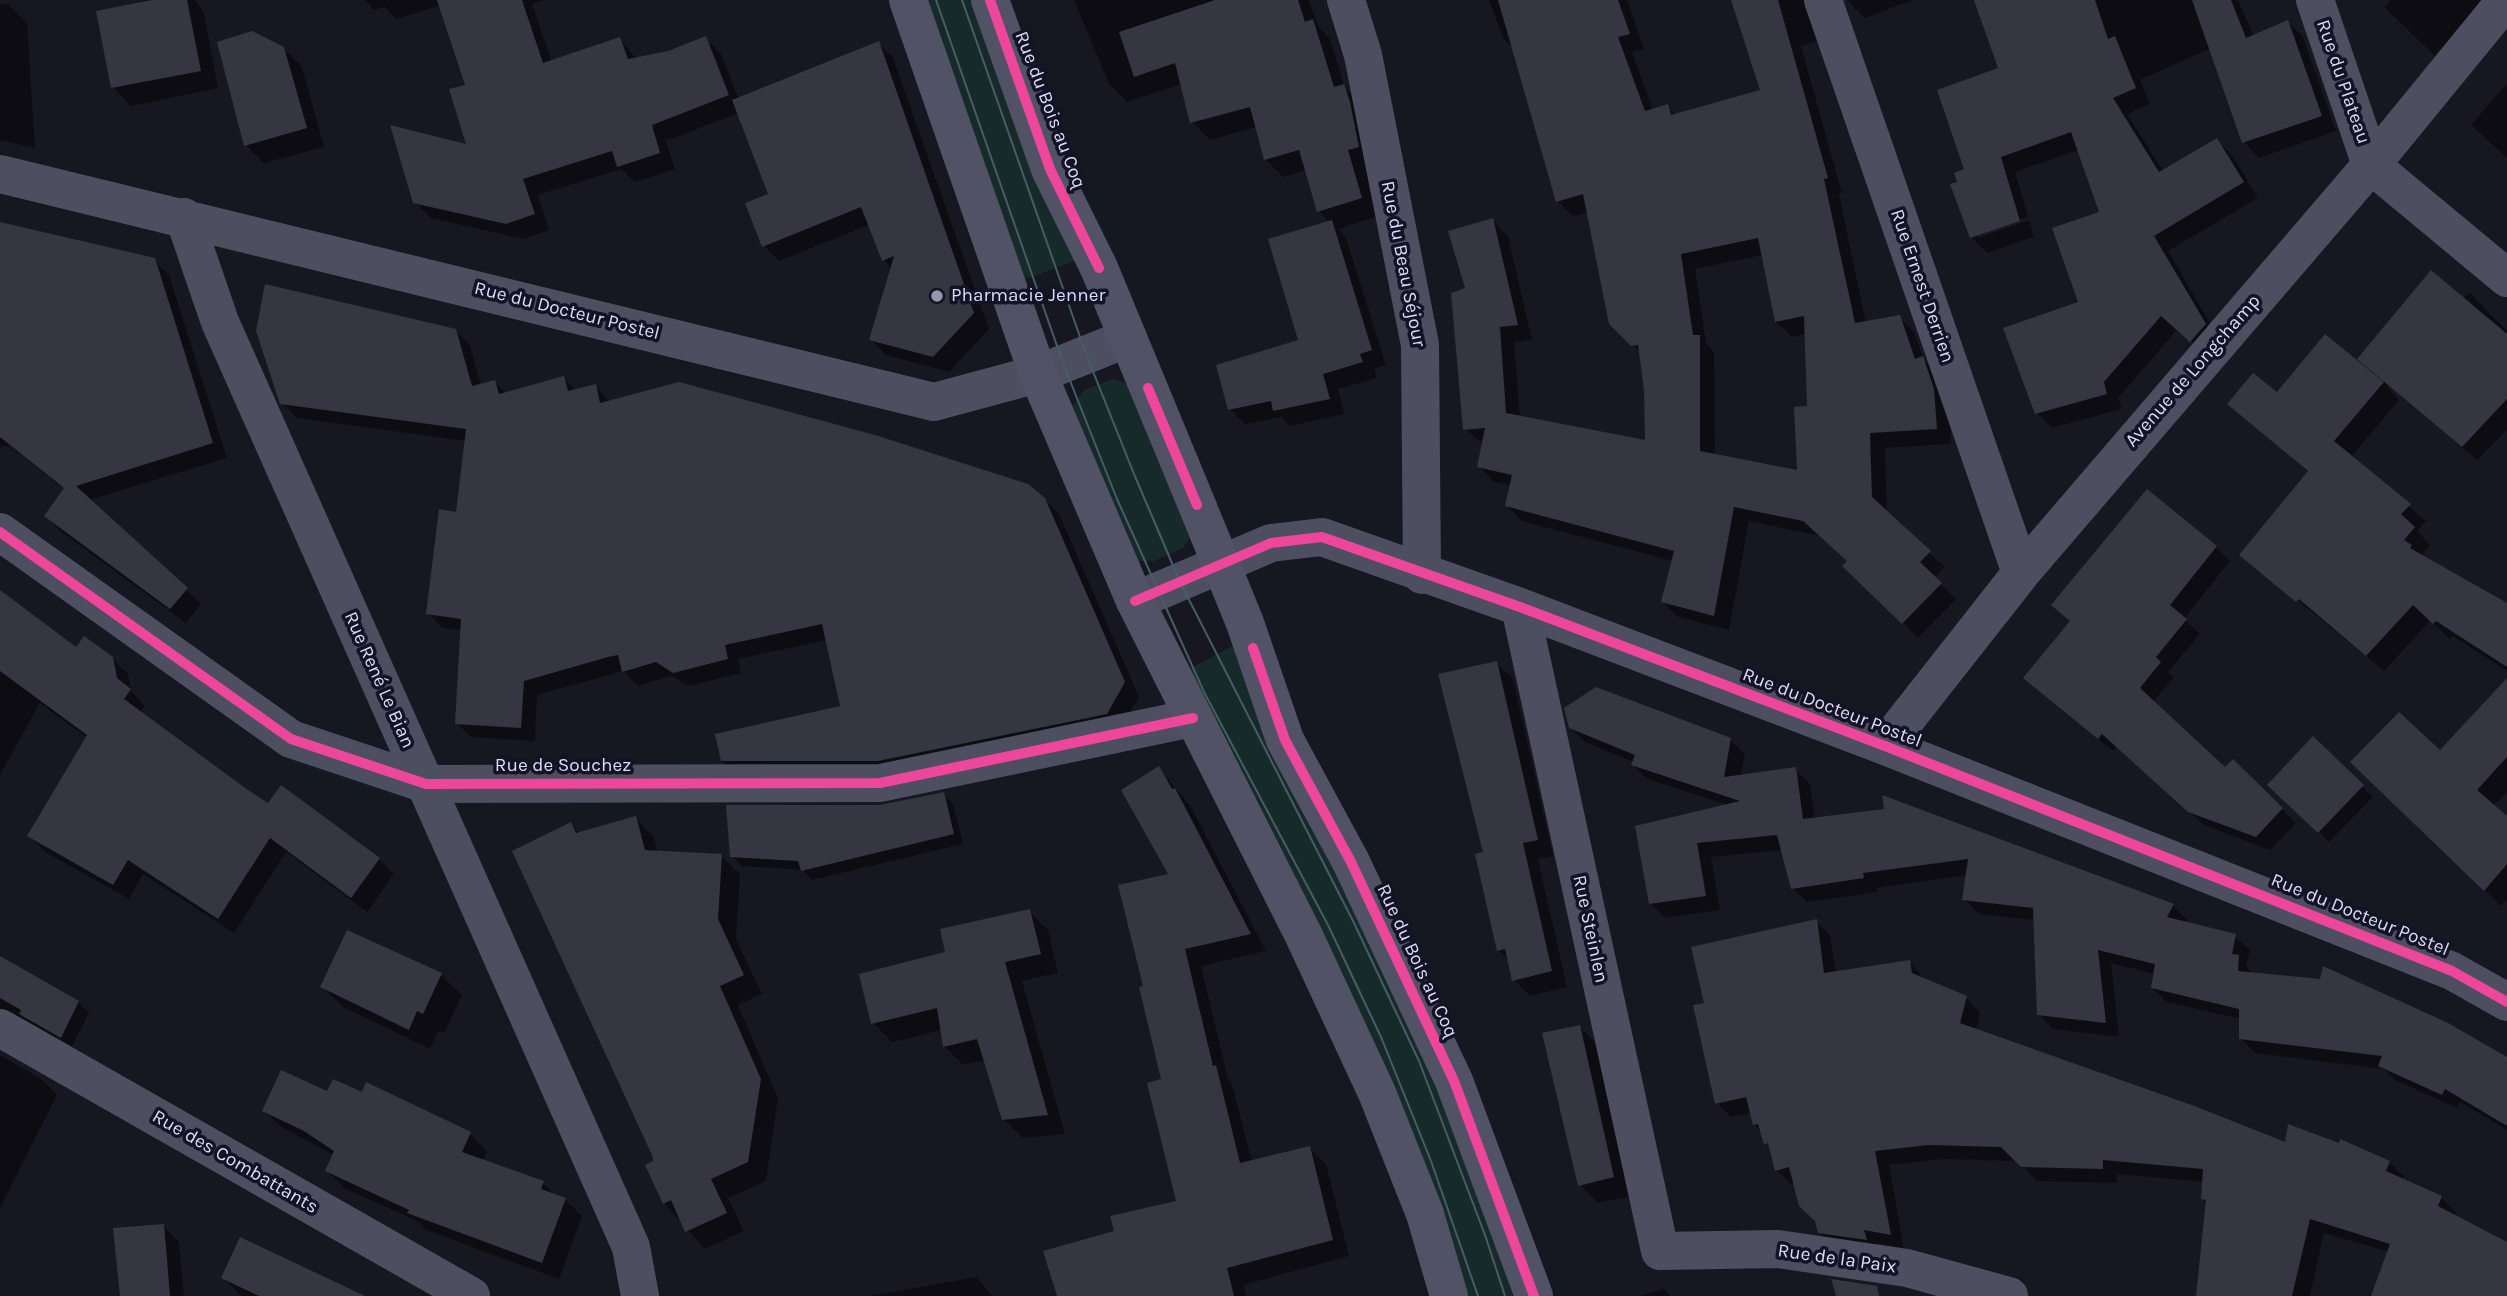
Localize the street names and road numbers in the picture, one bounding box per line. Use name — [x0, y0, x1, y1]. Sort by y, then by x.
street label: Rue du Plateau — [2311, 17, 2375, 147]
street label: Rue du Bois au Coq — [1009, 28, 1091, 192]
street label: Rue du Beau Séjour — [1376, 179, 1430, 349]
street label: Rue Ernest Derrien — [1885, 206, 1959, 366]
street label: Rue du Docteur Postel — [472, 277, 662, 345]
street label: Avenue de Longchamp — [2121, 290, 2265, 452]
street label: Rue René Le Bian — [339, 608, 419, 752]
street label: Rue du Docteur Postel — [1739, 663, 1925, 753]
street label: Rue de Souchez — [495, 755, 631, 777]
street label: Rue du Docteur Postel — [2268, 869, 2452, 961]
street label: Rue Steinlen — [1567, 873, 1613, 985]
street label: Rue du Bois au Coq — [1371, 881, 1463, 1041]
street label: Rue des Combattants — [148, 1105, 322, 1219]
street label: Rue de la Paix — [1776, 1239, 1898, 1279]

